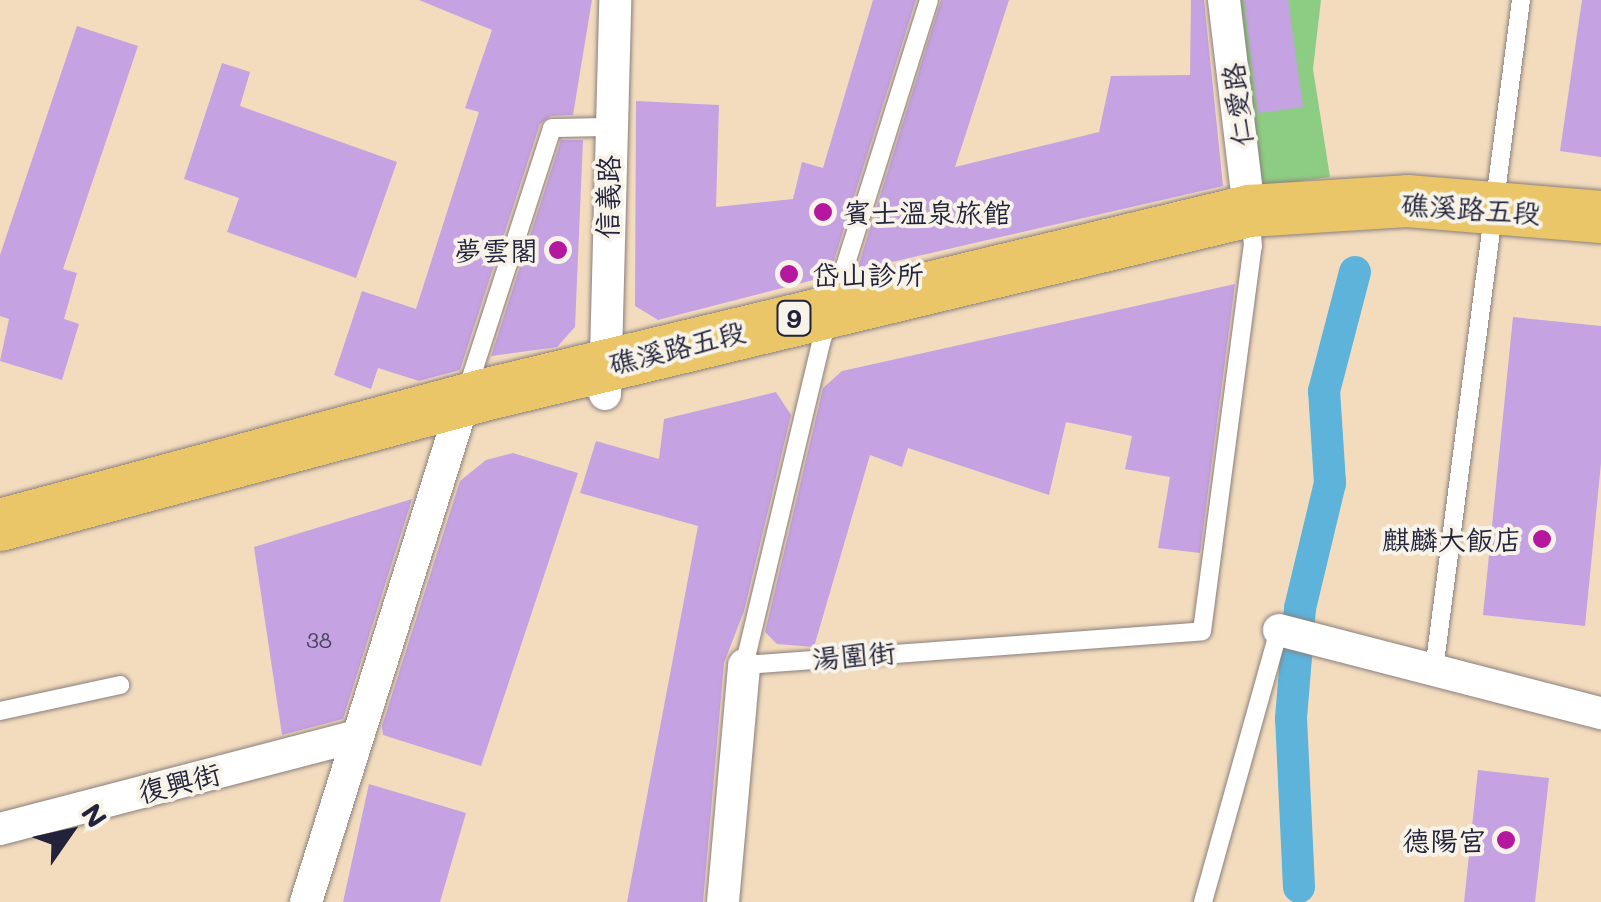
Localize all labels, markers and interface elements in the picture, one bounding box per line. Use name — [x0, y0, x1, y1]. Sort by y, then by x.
street label: 仁愛路 — [1215, 61, 1259, 149]
street label: 信義路 — [589, 155, 625, 239]
street label: 礁溪路五段 — [1400, 186, 1542, 230]
place label: 賓士溫泉旅館 — [843, 195, 1011, 229]
marker: 賓士溫泉旅館 — [812, 201, 834, 223]
place label: 夢雲閣 — [454, 233, 538, 267]
marker: 夢雲閣 — [547, 239, 569, 261]
place label: 岱山診所 — [812, 257, 924, 291]
marker: 岱山診所 — [776, 261, 802, 287]
road number: 9 — [774, 298, 814, 338]
street label: 礁溪路五段 — [605, 314, 749, 380]
place label: 麒麟大飯店 — [1382, 522, 1522, 556]
marker: 麒麟大飯店 — [1531, 528, 1553, 550]
house number: 38 — [306, 627, 332, 653]
street label: 湯圍街 — [811, 635, 897, 675]
street label: 復興街 — [134, 756, 224, 808]
north arrow — [20, 782, 120, 882]
text: N — [74, 796, 116, 834]
place label: 德陽宮 — [1402, 823, 1486, 857]
marker: 德陽宮 — [1495, 829, 1517, 851]

